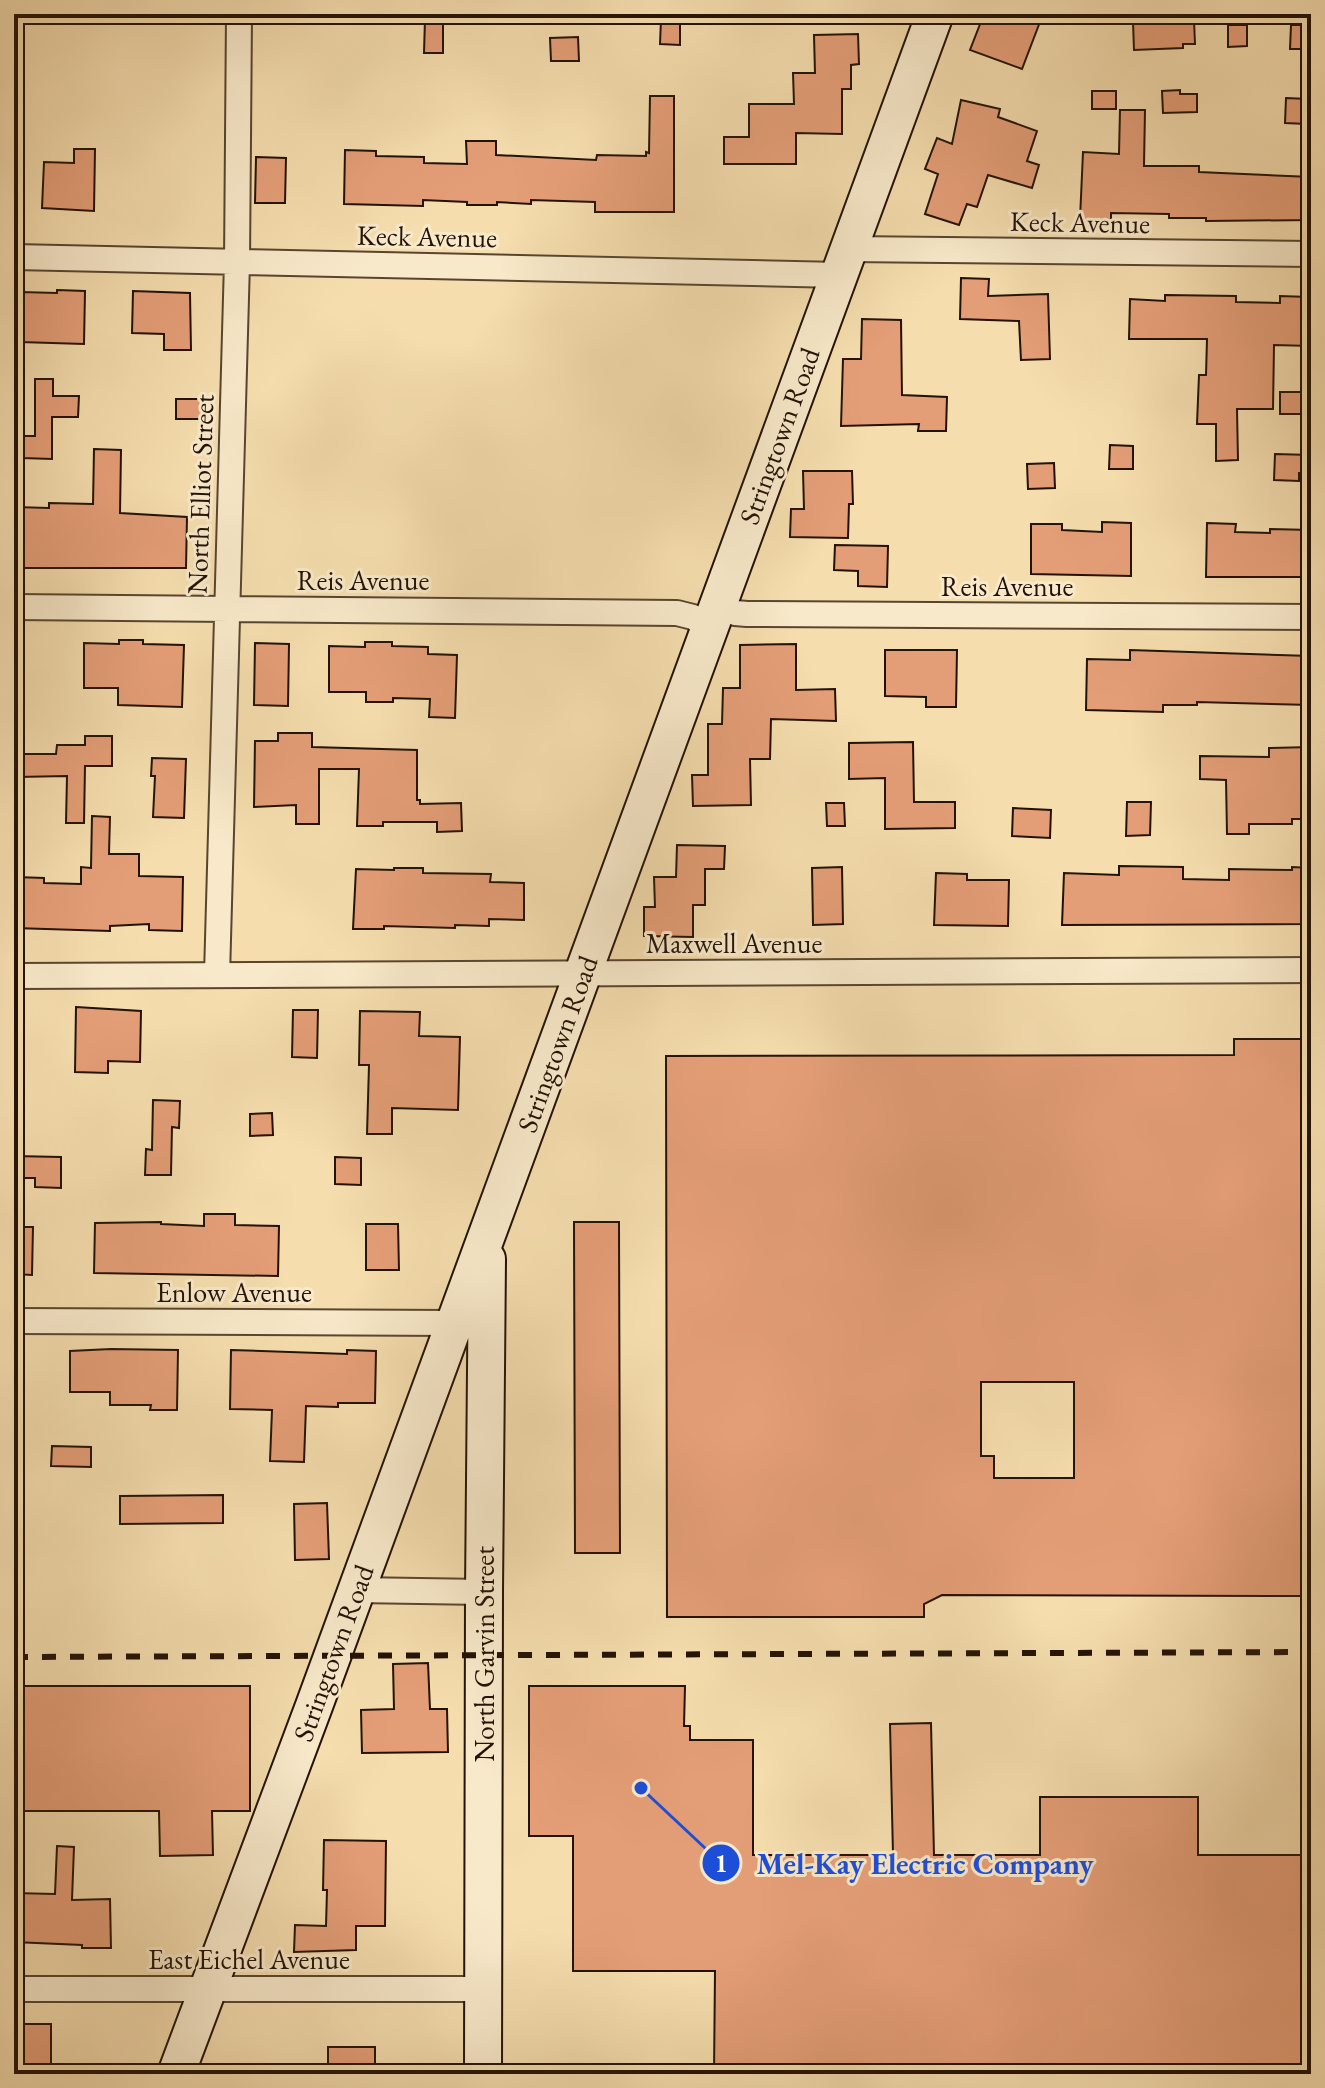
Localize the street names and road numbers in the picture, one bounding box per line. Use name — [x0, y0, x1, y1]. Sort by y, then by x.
street label: Keck Avenue — [1010, 203, 1150, 241]
street label: Keck Avenue — [357, 217, 497, 255]
street label: Stringtown Road — [730, 342, 828, 529]
street label: North Elliot Street — [179, 393, 221, 595]
street label: Reis Avenue — [297, 562, 429, 598]
street label: Reis Avenue — [941, 568, 1073, 604]
street label: Maxwell Avenue — [646, 925, 822, 961]
street label: Stringtown Road — [508, 950, 606, 1137]
street label: Enlow Avenue — [156, 1274, 312, 1310]
street label: North Garvin Street — [466, 1546, 502, 1762]
street label: Stringtown Road — [284, 1559, 382, 1746]
street label: East Eichel Avenue — [148, 1941, 350, 1977]

